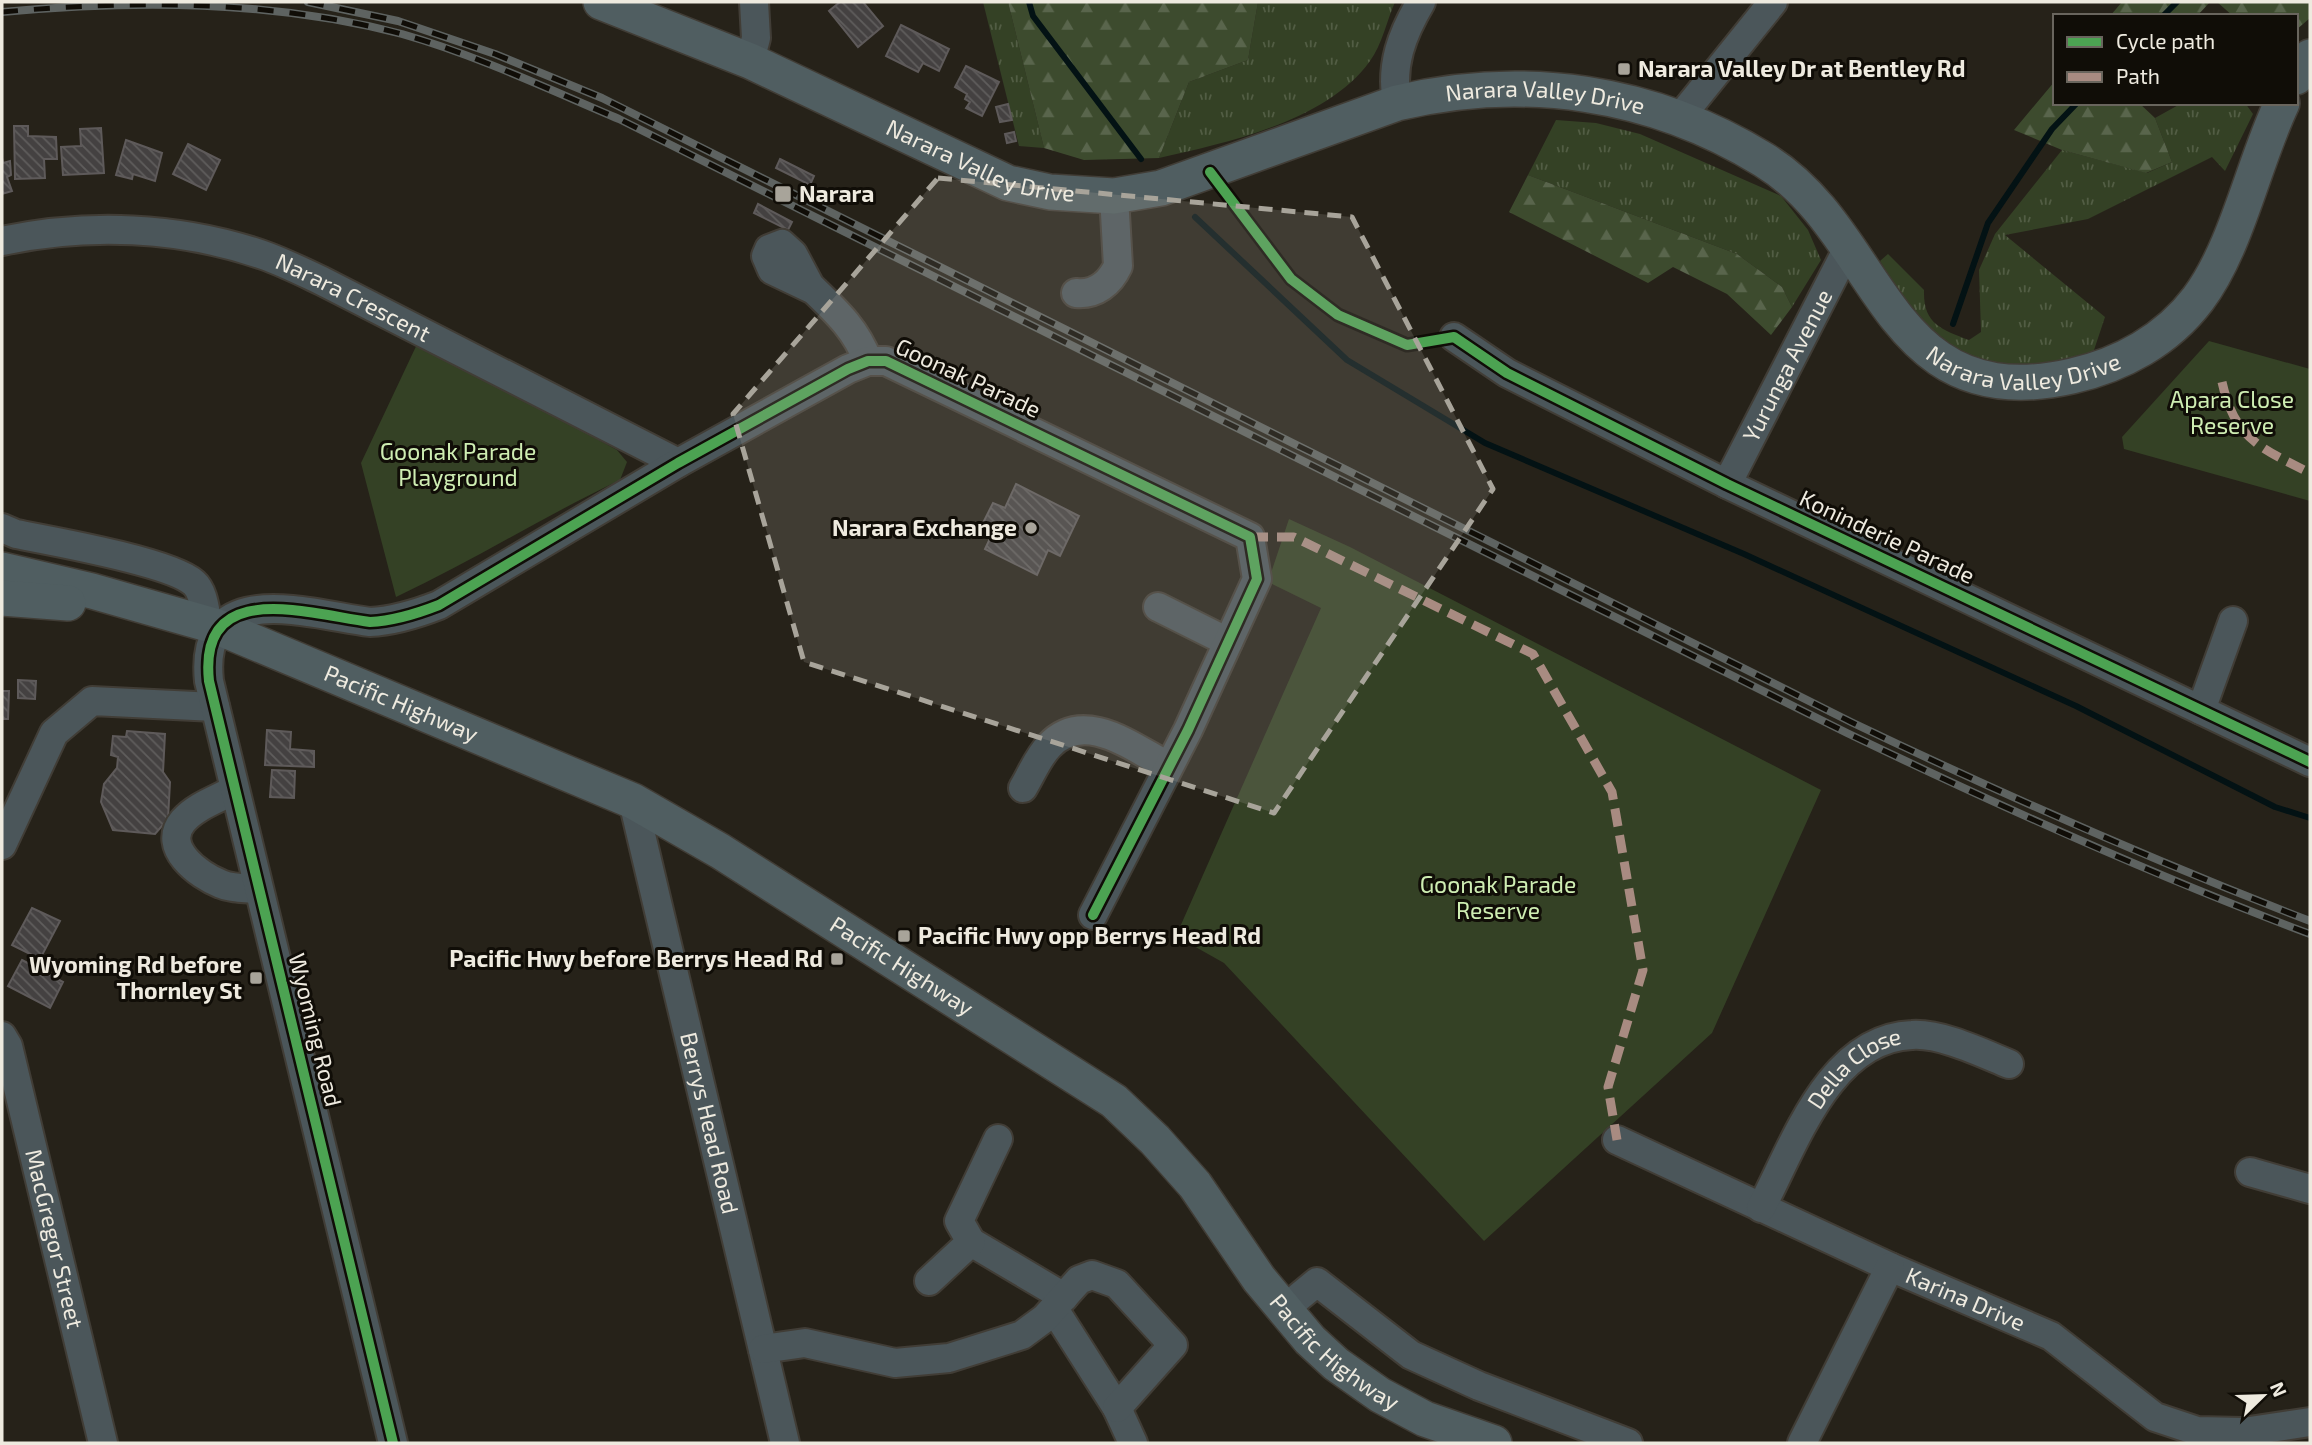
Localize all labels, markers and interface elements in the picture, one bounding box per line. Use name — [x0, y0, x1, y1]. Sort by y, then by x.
legend — [2053, 14, 2298, 105]
text: Cycle path — [2116, 28, 2215, 53]
place label: Narara Valley Dr at Bentley Rd — [1638, 54, 1965, 82]
marker: Narara Valley Dr at Bentley Rd — [1616, 61, 1632, 77]
text: Path — [2116, 63, 2160, 88]
street label: Narara Valley Drive — [1444, 74, 1648, 120]
street label: Narara Valley Drive — [882, 113, 1076, 207]
place label: Narara — [799, 179, 874, 207]
marker: Narara — [773, 184, 793, 204]
street label: Narara Crescent — [272, 246, 436, 347]
street label: Yurunga Avenue — [1736, 284, 1838, 446]
street label: Goonak Parade — [892, 331, 1045, 423]
street label: Narara Valley Drive — [1921, 339, 2124, 395]
park label: Apara Close Reserve — [2170, 385, 2294, 439]
park label: Goonak Parade Playground — [380, 437, 536, 491]
street label: Koninderie Parade — [1795, 483, 1980, 589]
place label: Narara Exchange — [832, 513, 1017, 541]
marker: Narara Exchange — [1023, 520, 1039, 536]
street label: Pacific Highway — [320, 658, 483, 748]
park label: Goonak Parade Reserve — [1420, 870, 1576, 924]
street label: Pacific Highway — [825, 910, 979, 1021]
place label: Pacific Hwy opp Berrys Head Rd — [918, 921, 1261, 949]
marker: Pacific Hwy opp Berrys Head Rd — [896, 928, 912, 944]
place label: Pacific Hwy before Berrys Head Rd — [449, 944, 823, 972]
place label: Wyoming Rd before Thornley St — [29, 950, 242, 1004]
street label: Wyoming Road — [283, 950, 349, 1109]
marker: Pacific Hwy before Berrys Head Rd — [829, 951, 845, 967]
marker: Wyoming Rd before Thornley St — [248, 970, 264, 986]
street label: Della Close — [1800, 1021, 1904, 1114]
street label: Berrys Head Road — [675, 1029, 745, 1216]
street label: MacGregor Street — [20, 1146, 90, 1331]
street label: Karina Drive — [1902, 1260, 2030, 1336]
street label: Pacific Highway — [1264, 1288, 1404, 1416]
north arrow — [2228, 1361, 2298, 1431]
text: N — [2266, 1378, 2292, 1400]

